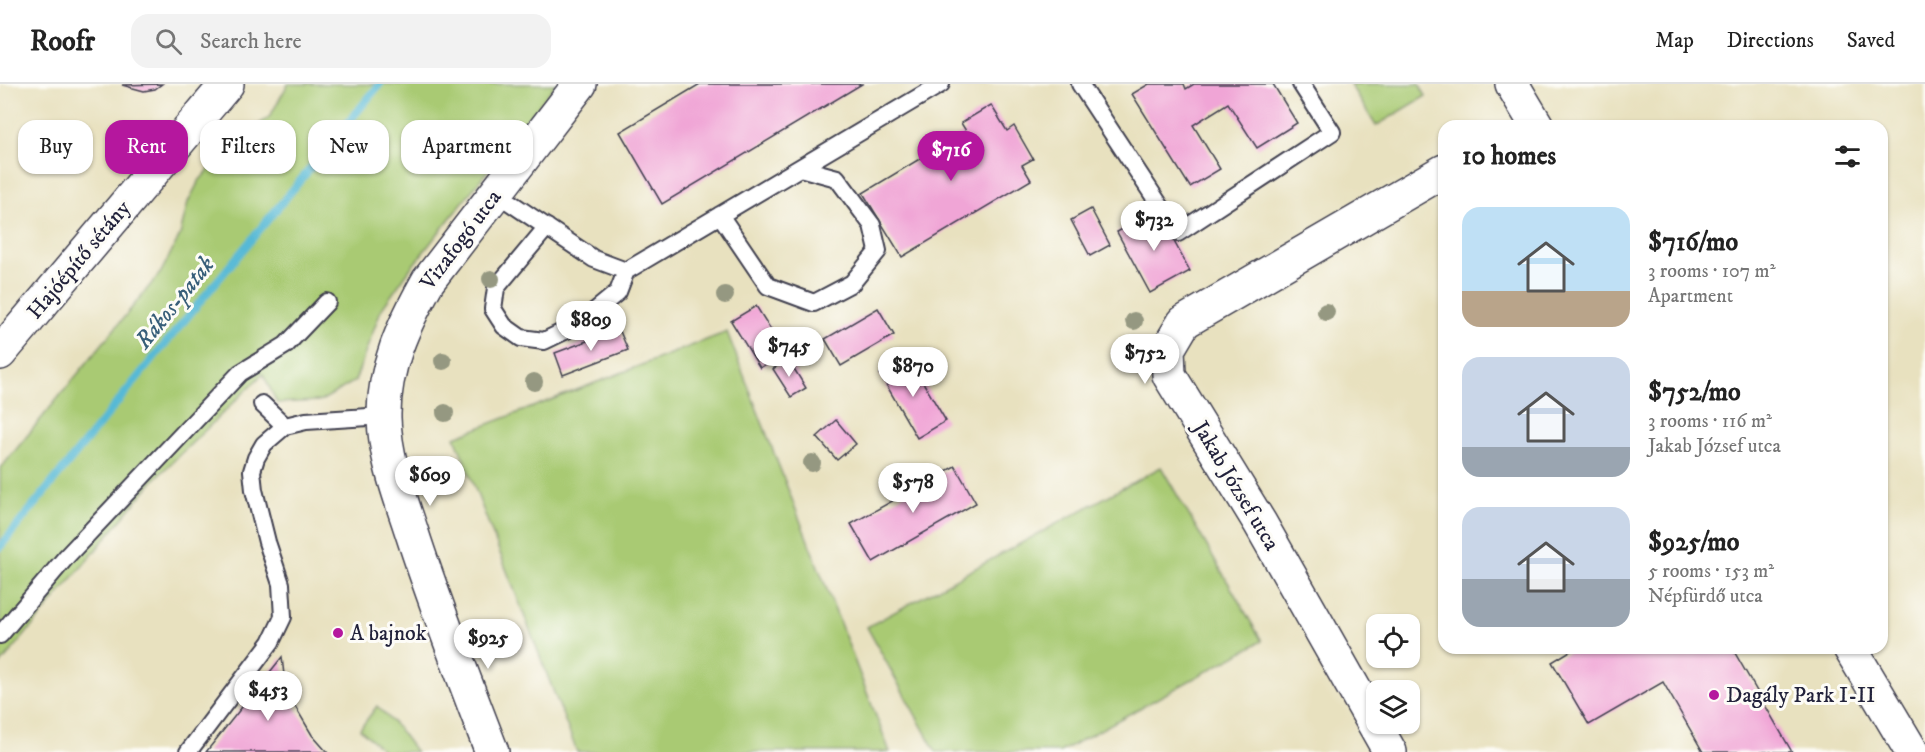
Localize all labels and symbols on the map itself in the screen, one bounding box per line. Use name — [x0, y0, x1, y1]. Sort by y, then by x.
pin: $716 — [915, 131, 987, 182]
street label: Vizafogó utca — [414, 184, 508, 296]
street label: Hajóépítő sétány — [22, 195, 137, 325]
pin: $732 — [1118, 201, 1190, 252]
water label: Rákos-patak — [128, 251, 221, 356]
pin: $809 — [555, 301, 627, 352]
pin: $745 — [753, 327, 825, 378]
pin: $752 — [1109, 334, 1181, 385]
pin: $870 — [877, 347, 949, 398]
street label: Jakab József utca — [1186, 415, 1286, 556]
pin: $609 — [394, 456, 466, 507]
pin: $578 — [877, 463, 949, 514]
pin: $925 — [452, 619, 524, 670]
place label: A bajnok — [350, 620, 427, 647]
marker: A bajnok — [331, 626, 345, 640]
pin: $453 — [232, 671, 304, 722]
place label: Dagály Park I-II — [1726, 682, 1875, 709]
marker: Dagály Park I-II — [1707, 688, 1721, 702]

